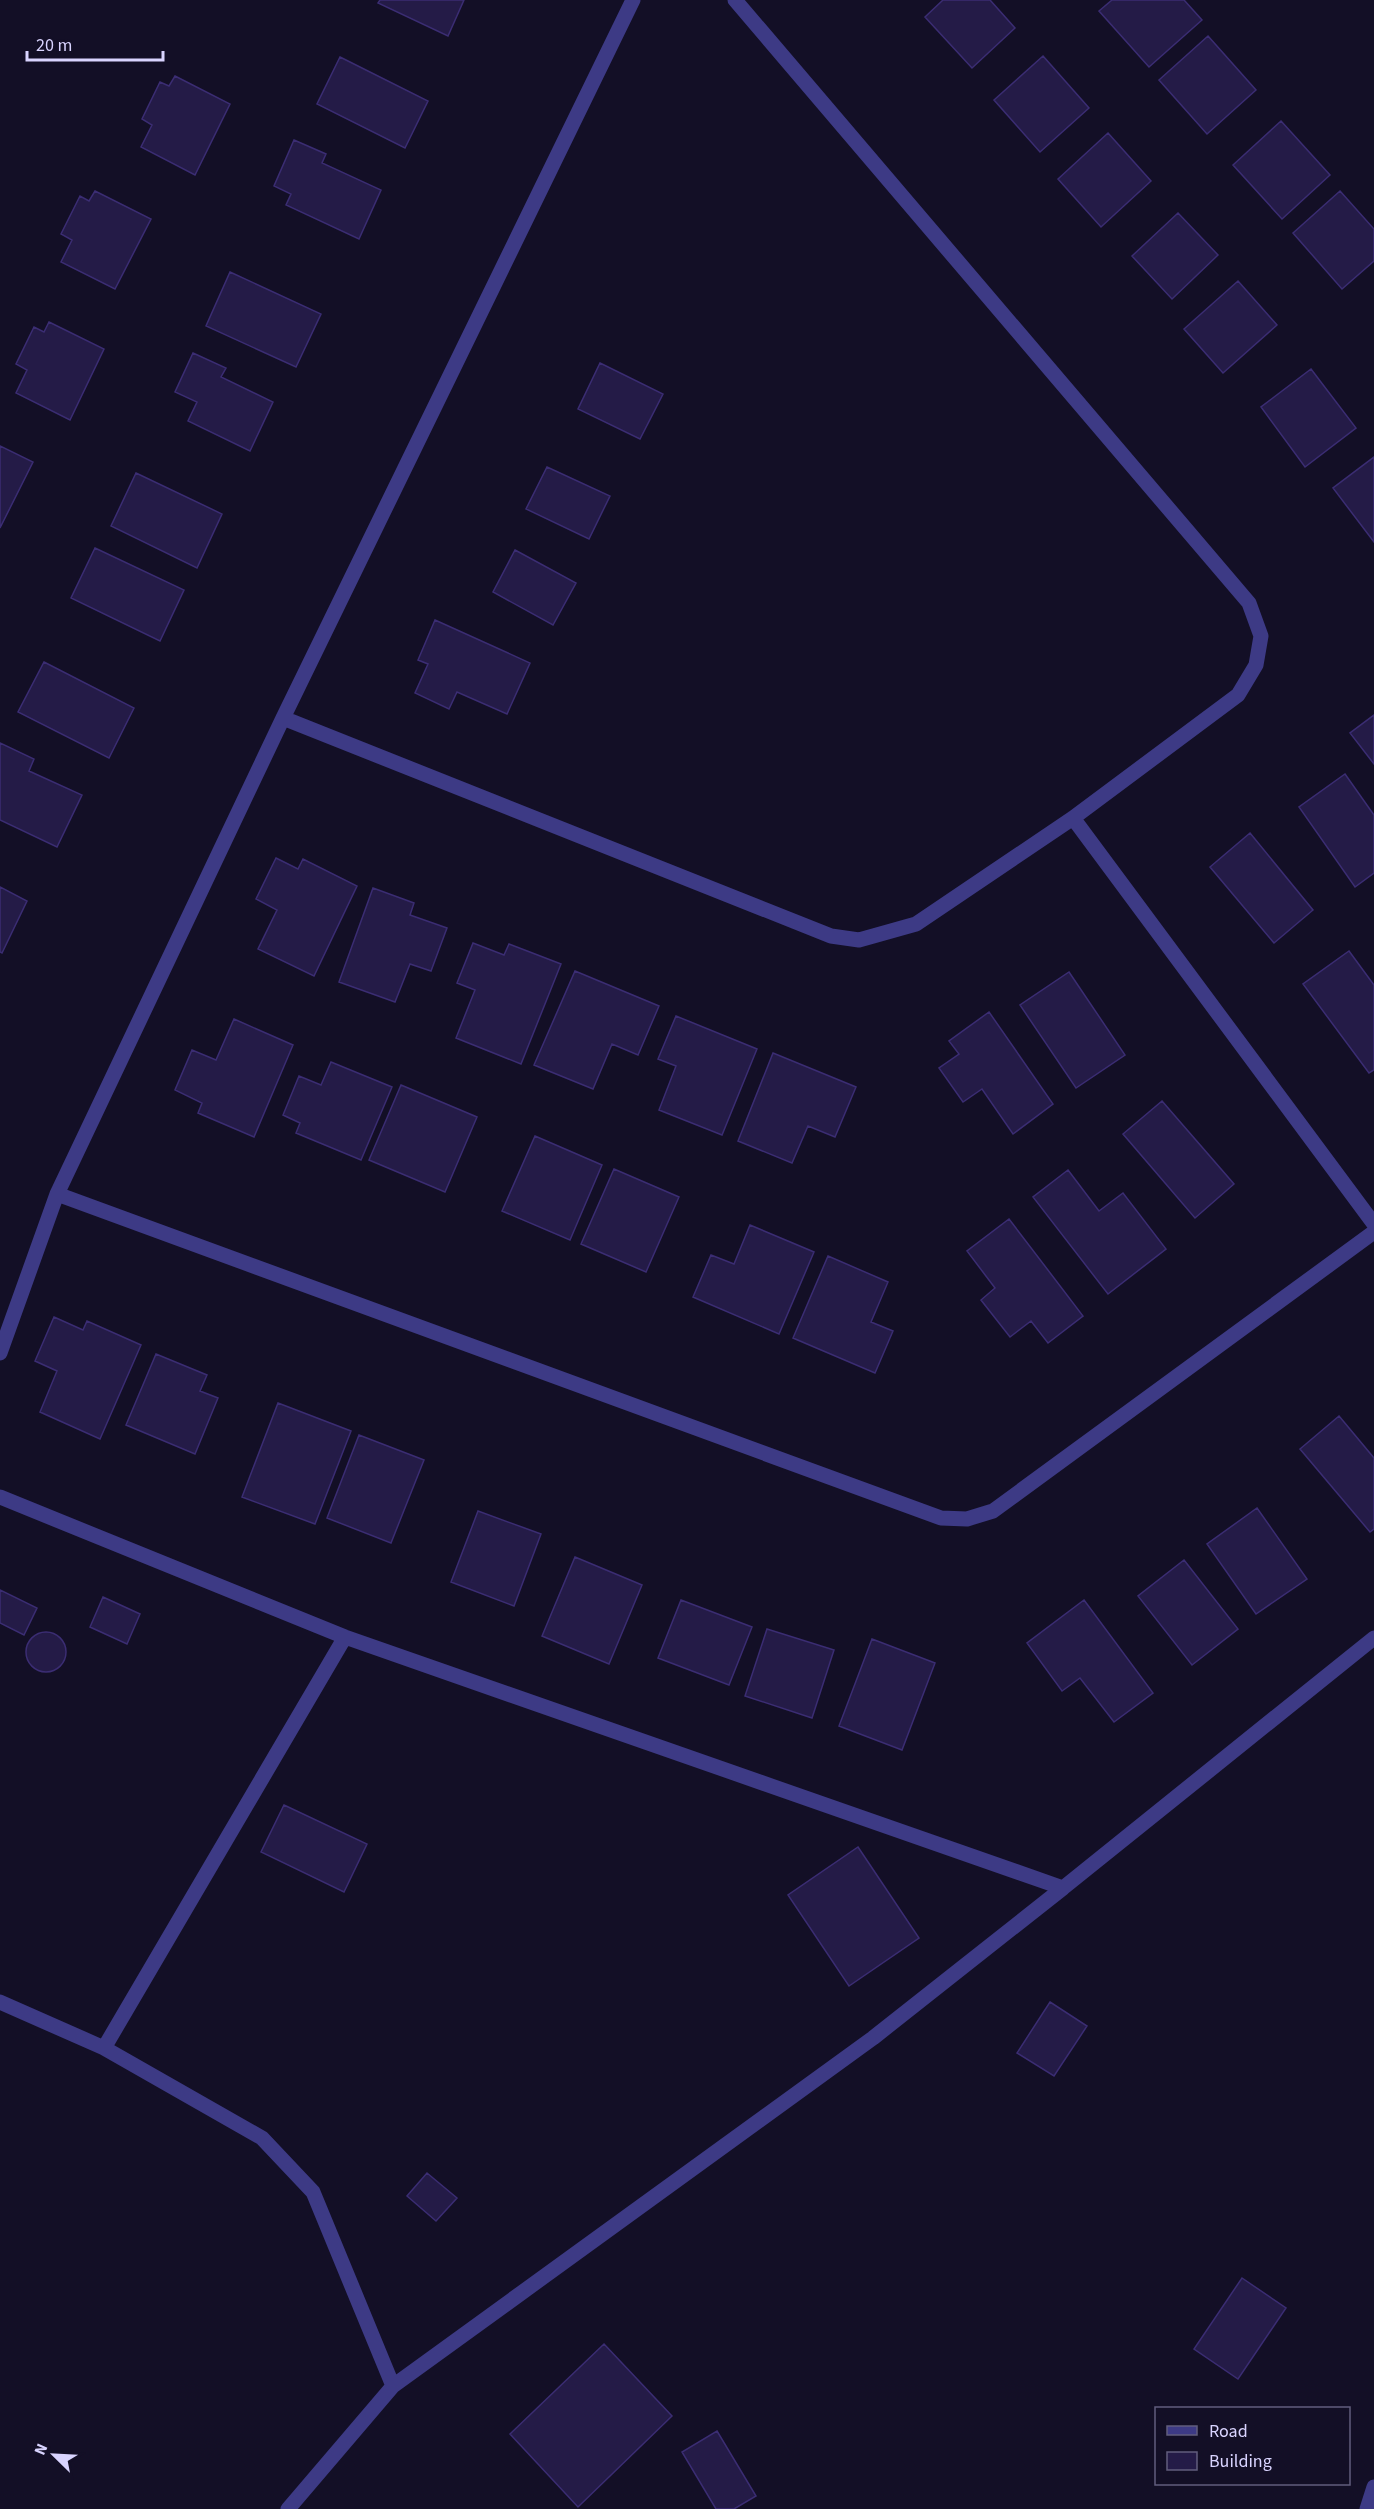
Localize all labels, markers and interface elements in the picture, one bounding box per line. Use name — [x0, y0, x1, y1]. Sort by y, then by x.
scale bar — [27, 24, 164, 62]
text: 20 m — [36, 33, 72, 58]
legend — [1155, 2407, 1350, 2485]
text: Road — [1209, 2419, 1248, 2444]
north arrow — [24, 2425, 84, 2485]
text: N — [29, 2440, 53, 2459]
text: Building — [1209, 2449, 1272, 2474]

